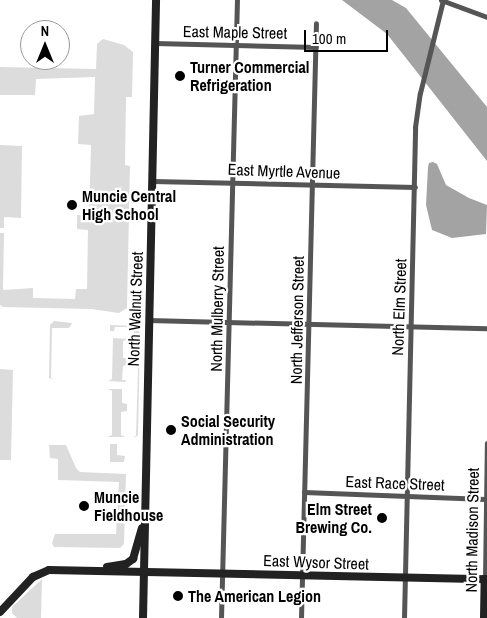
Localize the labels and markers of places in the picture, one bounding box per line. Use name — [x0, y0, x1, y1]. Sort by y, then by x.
place label: Turner Commercial Refrigeration — [190, 57, 309, 95]
marker: Turner Commercial Refrigeration — [174, 70, 186, 82]
place label: Muncie Central High School — [82, 186, 176, 224]
marker: Muncie Central High School — [66, 199, 78, 211]
place label: Social Security Administration — [181, 411, 275, 449]
marker: Social Security Administration — [165, 424, 177, 436]
place label: Muncie Fieldhouse — [94, 487, 163, 525]
place label: Elm Street Brewing Co. — [295, 499, 372, 537]
marker: Muncie Fieldhouse — [78, 500, 90, 512]
marker: Elm Street Brewing Co. — [376, 512, 388, 524]
place label: The American Legion — [188, 586, 321, 606]
marker: The American Legion — [172, 590, 184, 602]

